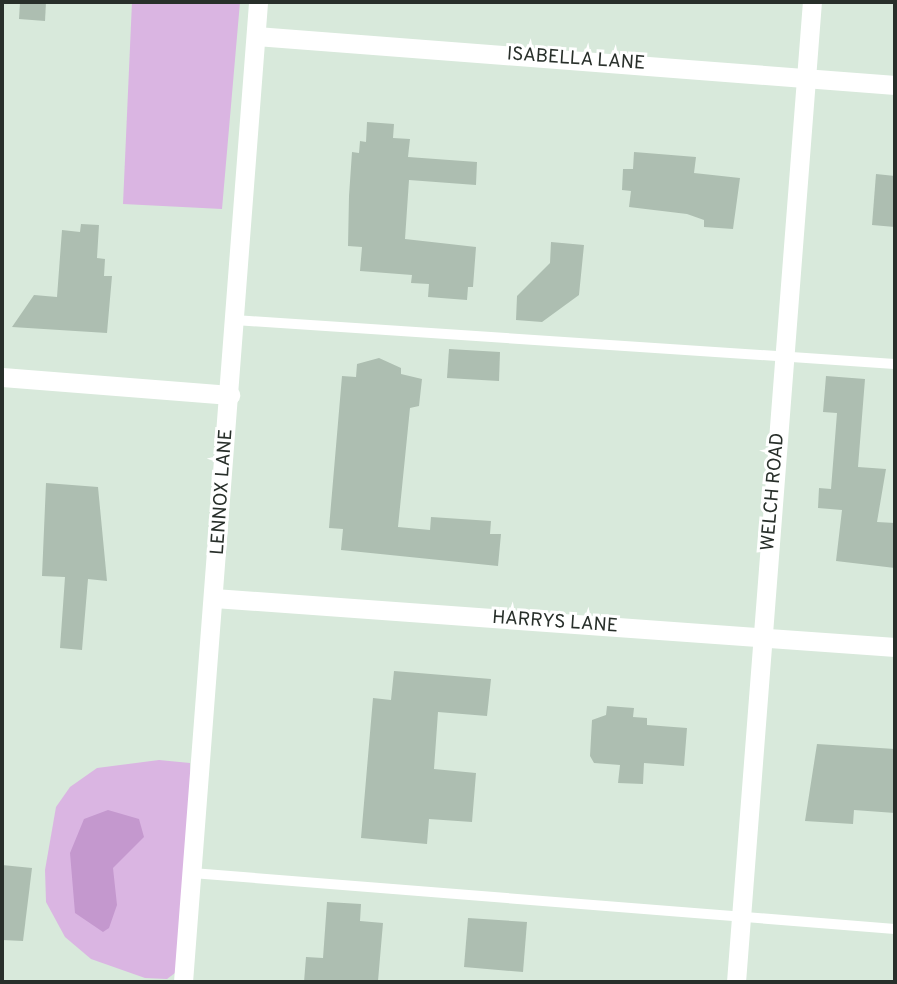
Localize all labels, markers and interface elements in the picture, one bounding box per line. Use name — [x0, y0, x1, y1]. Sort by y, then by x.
street label: ISABELLA LANE — [506, 44, 646, 76]
street label: LENNOX LANE — [207, 428, 239, 556]
street label: WELCH ROAD — [757, 432, 791, 552]
street label: HARRYS LANE — [491, 607, 619, 639]

